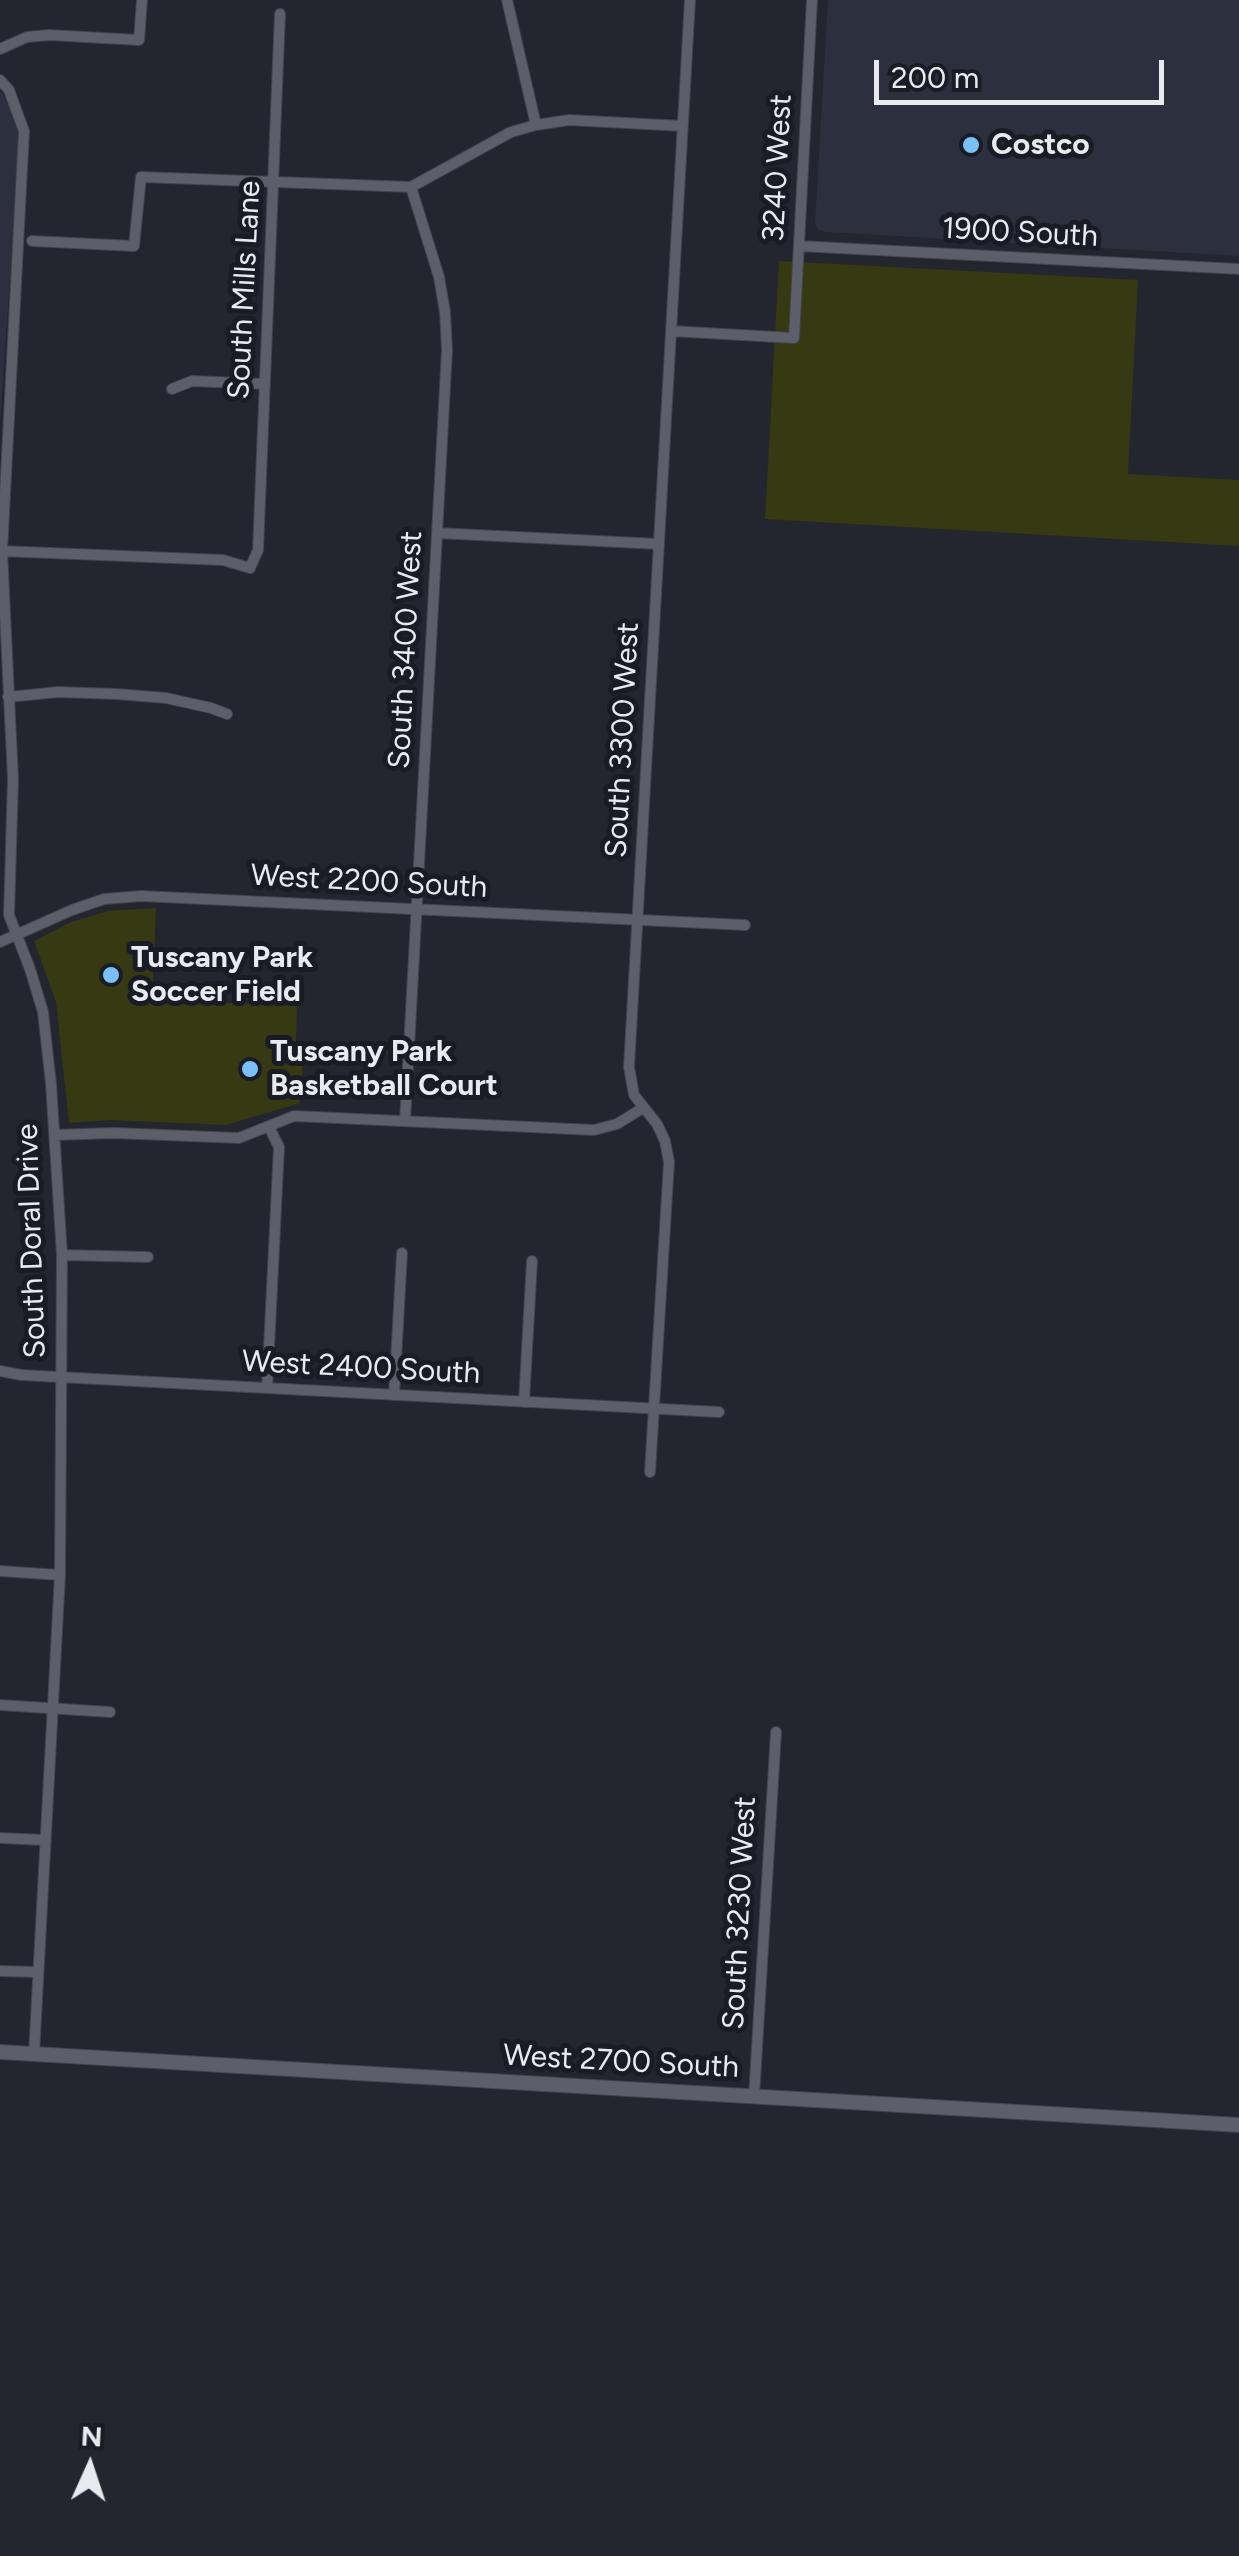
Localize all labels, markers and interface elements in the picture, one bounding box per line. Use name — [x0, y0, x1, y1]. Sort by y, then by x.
scale bar — [879, 40, 1169, 102]
text: 200 m — [891, 59, 979, 96]
street label: 3240 West — [756, 93, 800, 243]
place label: Costco — [991, 127, 1090, 163]
marker: Costco — [960, 134, 982, 156]
street label: South Mills Lane — [221, 180, 269, 400]
street label: 1900 South — [941, 211, 1099, 255]
street label: South 3400 West — [382, 530, 430, 770]
street label: South 3300 West — [599, 621, 647, 859]
street label: West 2200 South — [250, 858, 488, 906]
place label: Tuscany Park Soccer Field — [131, 940, 313, 1010]
marker: Tuscany Park Soccer Field — [100, 964, 122, 986]
place label: Tuscany Park Basketball Court — [270, 1034, 498, 1104]
marker: Tuscany Park Basketball Court — [239, 1058, 261, 1080]
street label: South Doral Drive — [10, 1123, 54, 1359]
street label: West 2400 South — [241, 1344, 481, 1392]
street label: South 3230 West — [716, 1796, 764, 2030]
street label: West 2700 South — [502, 2038, 740, 2086]
north arrow — [40, 2416, 140, 2516]
text: N — [80, 2418, 103, 2454]

